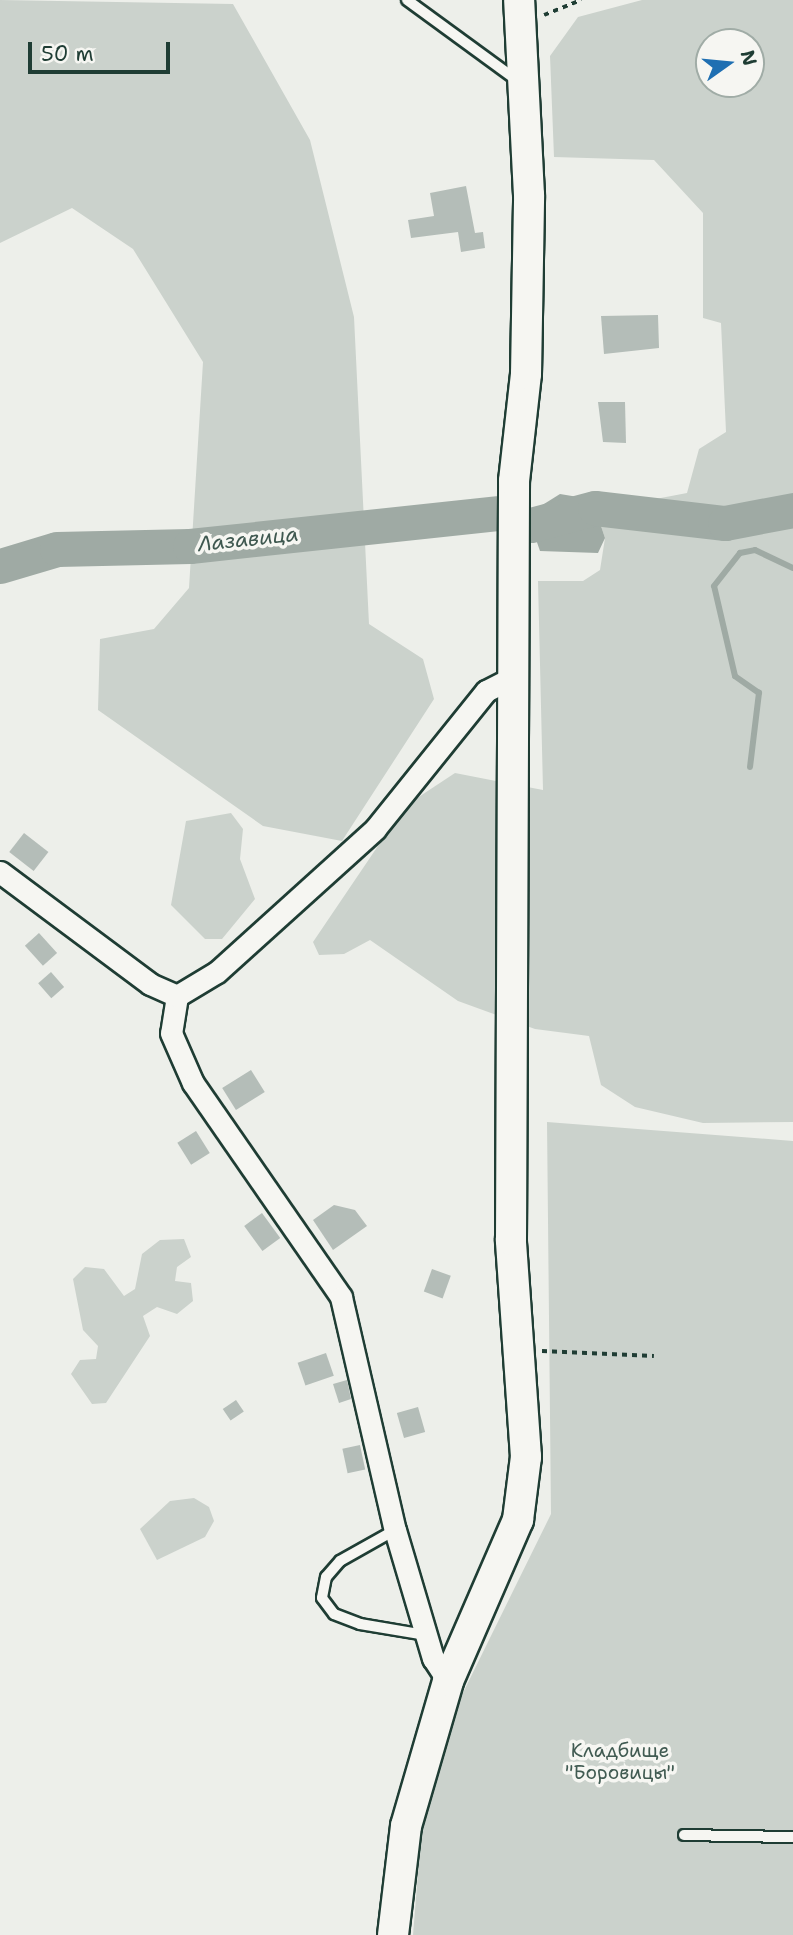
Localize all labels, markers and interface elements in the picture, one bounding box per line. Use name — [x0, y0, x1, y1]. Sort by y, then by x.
scale bar — [32, 28, 173, 72]
north arrow — [695, 28, 765, 98]
text: 50 m — [41, 40, 94, 68]
text: N — [735, 47, 763, 68]
water label: Лазавица — [196, 521, 300, 557]
park label: Кладбище "Боровицы" — [565, 1740, 675, 1784]

